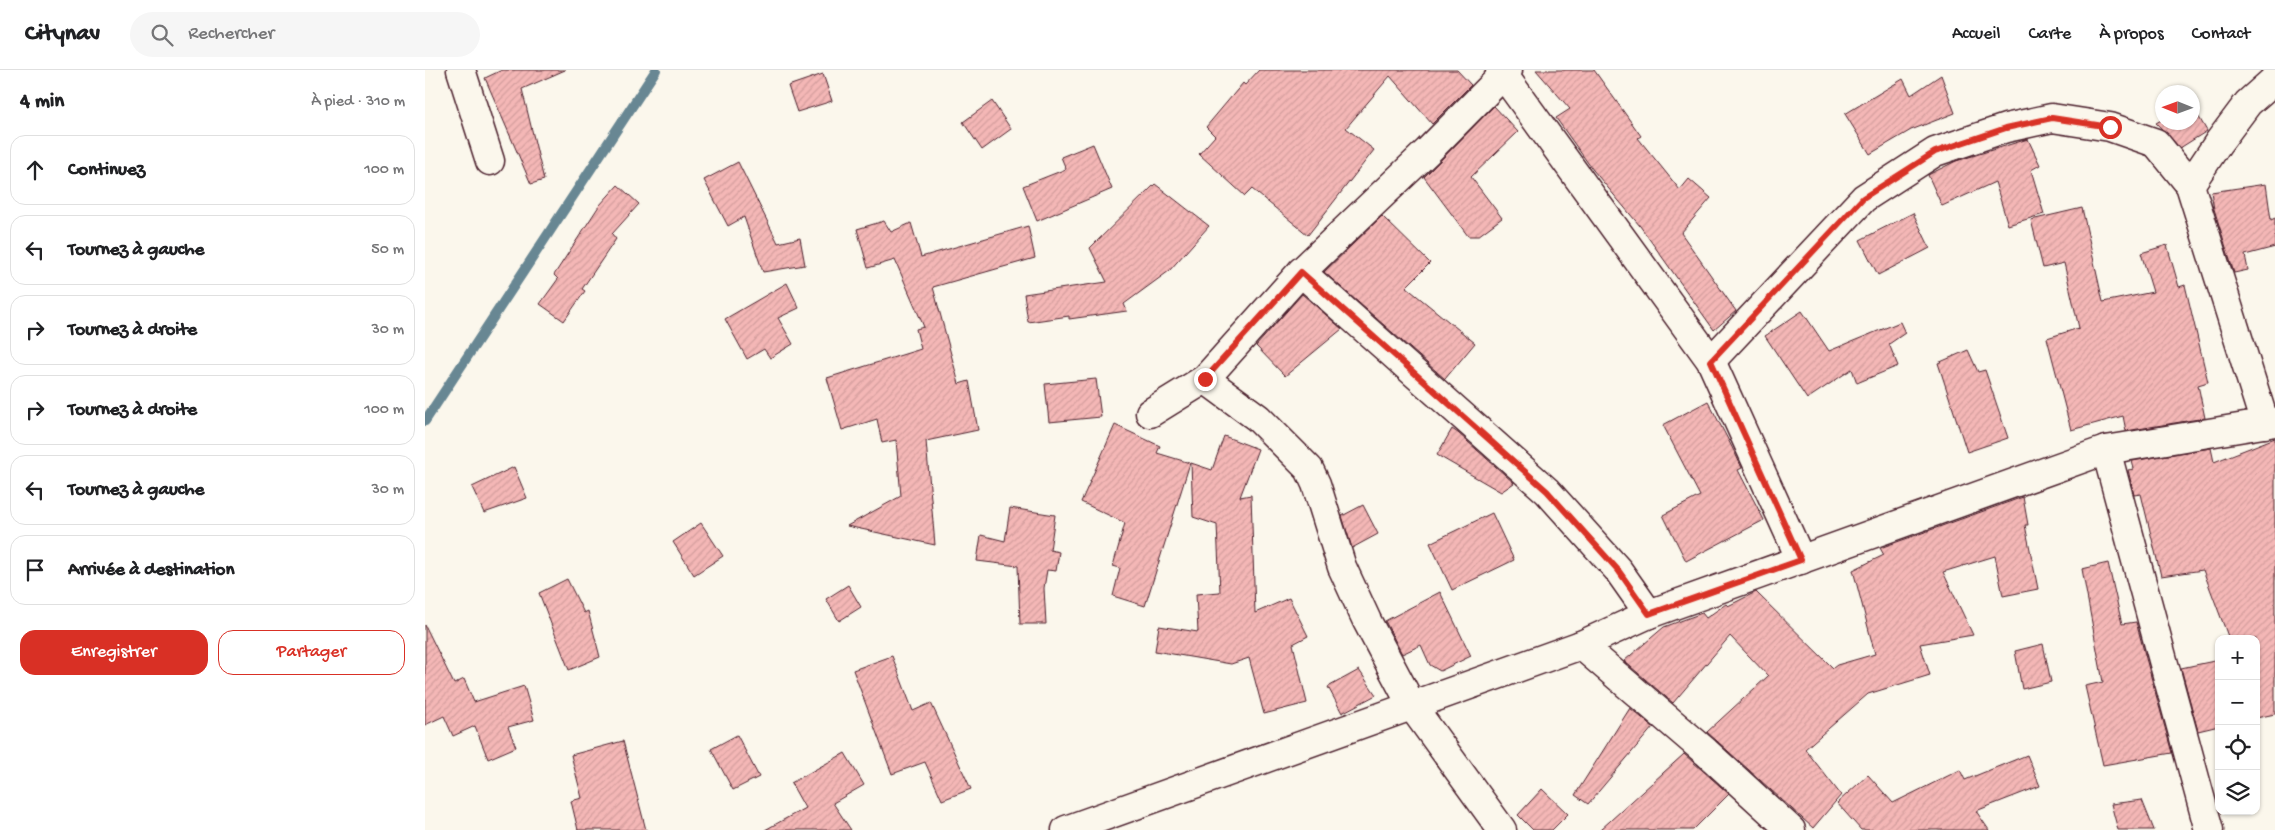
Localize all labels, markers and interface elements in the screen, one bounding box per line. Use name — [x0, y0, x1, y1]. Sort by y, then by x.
search box — [130, 12, 480, 57]
text: Citynav — [25, 20, 100, 49]
icon: search — [148, 21, 176, 49]
text: Rechercher — [188, 23, 274, 46]
text: Accueil — [1952, 24, 2000, 45]
text: Carte — [2028, 24, 2071, 45]
text: À propos — [2099, 24, 2164, 45]
text: Contact — [2192, 24, 2250, 45]
north arrow — [2155, 85, 2200, 130]
text: 4 min — [20, 90, 64, 115]
text: À pied · 310 m — [311, 93, 405, 112]
route start — [2099, 116, 2122, 139]
icon: ahead — [21, 156, 49, 184]
text: Continuez — [68, 159, 145, 182]
text: 100 m — [364, 161, 404, 180]
icon: left — [21, 236, 49, 264]
text: Tournez à gauche — [68, 239, 204, 262]
text: 50 m — [371, 241, 404, 260]
icon: right — [21, 316, 49, 344]
text: Tournez à droite — [68, 319, 197, 342]
text: 30 m — [371, 321, 404, 340]
route end — [1194, 368, 1217, 391]
icon: right — [21, 396, 49, 424]
text: Tournez à droite — [68, 399, 197, 422]
text: 100 m — [364, 401, 404, 420]
icon: left — [21, 476, 49, 504]
text: Tournez à gauche — [68, 479, 204, 502]
text: 30 m — [371, 481, 404, 500]
icon: arrive — [21, 556, 49, 584]
text: Arrivée à destination — [68, 559, 234, 582]
button: Enregistrer — [20, 630, 208, 675]
button: Partager — [218, 630, 405, 675]
map controls — [2215, 635, 2260, 815]
button: + — [2215, 635, 2260, 680]
button: − — [2215, 680, 2260, 725]
button: locate — [2215, 725, 2260, 770]
button: layers — [2215, 770, 2260, 815]

